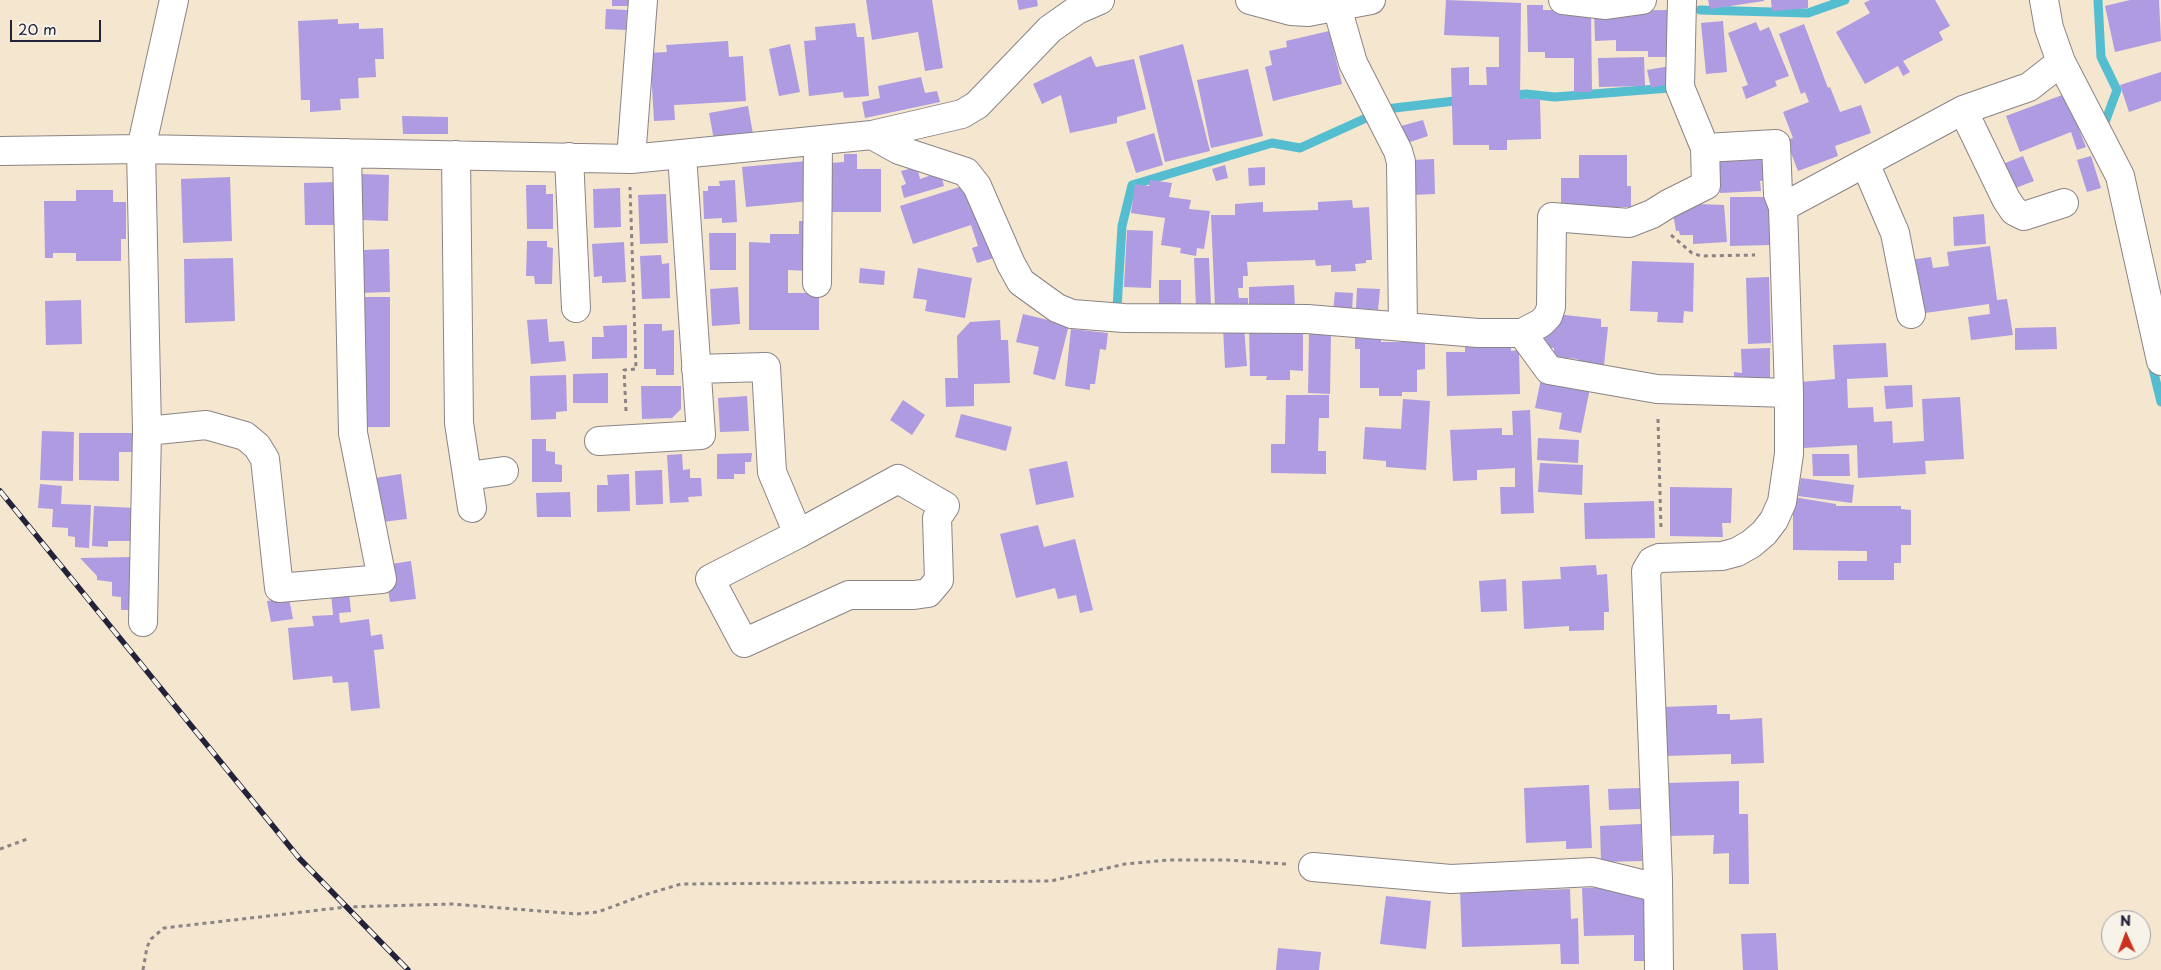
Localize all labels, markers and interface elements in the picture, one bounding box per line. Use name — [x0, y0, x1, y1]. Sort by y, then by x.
scale bar — [12, 10, 104, 42]
text: 20 m — [18, 17, 57, 40]
north arrow — [2101, 910, 2151, 960]
text: N — [2120, 910, 2131, 931]

